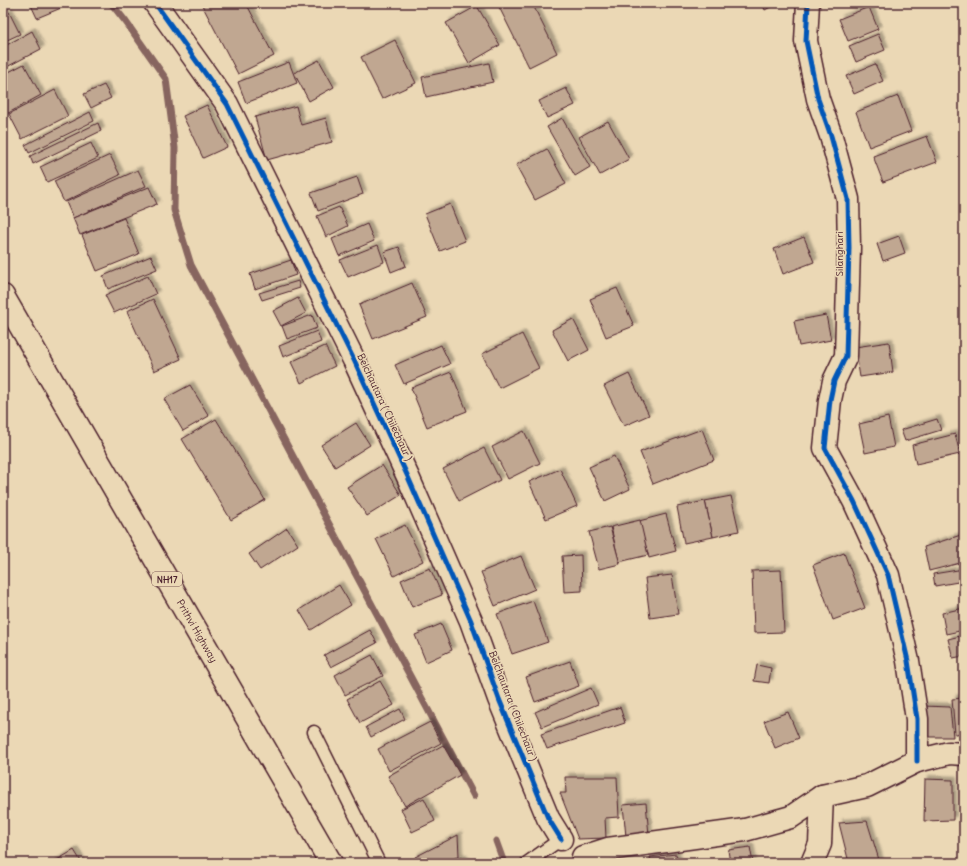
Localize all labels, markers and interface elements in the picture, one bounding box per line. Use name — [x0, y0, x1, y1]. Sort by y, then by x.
street label: Silanghari — [833, 232, 846, 276]
street label: Belchautara ( Chilechaur ) — [354, 351, 416, 463]
road number: NH17 — [152, 572, 182, 586]
street label: Prithvi Highway — [174, 597, 220, 665]
street label: Belchautara ( Chilechaur ) — [486, 649, 540, 763]

